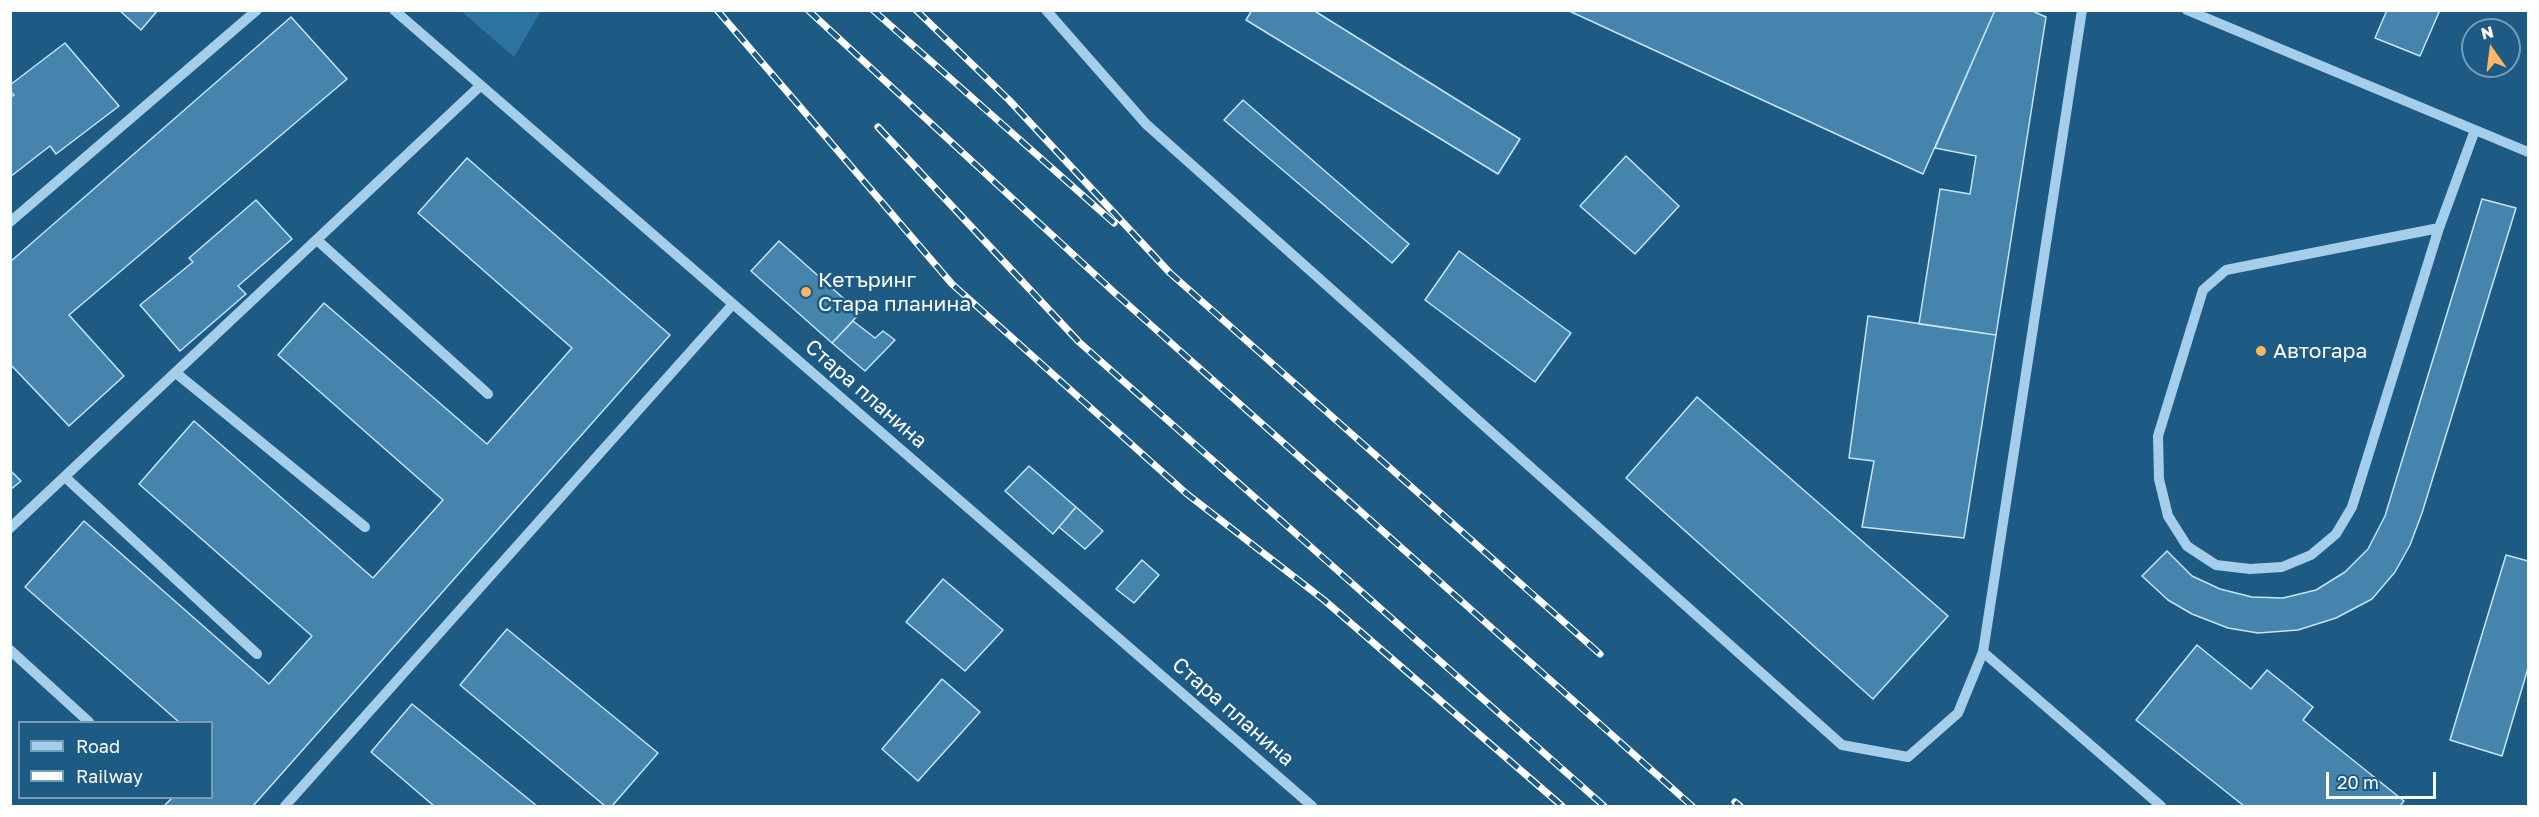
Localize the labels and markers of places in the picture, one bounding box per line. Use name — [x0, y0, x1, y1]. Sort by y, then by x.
place label: Кетъринг Стара планина — [818, 267, 971, 317]
marker: Кетъринг Стара планина — [799, 285, 813, 299]
place label: Автогара — [2273, 338, 2367, 364]
marker: Автогара — [2254, 344, 2268, 358]

